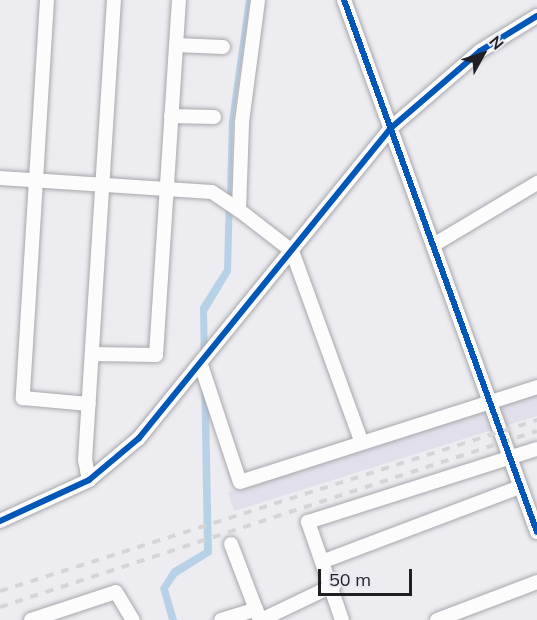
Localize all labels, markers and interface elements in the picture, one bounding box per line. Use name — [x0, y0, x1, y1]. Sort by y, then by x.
north arrow — [453, 24, 513, 84]
text: N — [485, 31, 508, 53]
scale bar — [321, 557, 416, 595]
text: 50 m — [329, 568, 371, 591]

